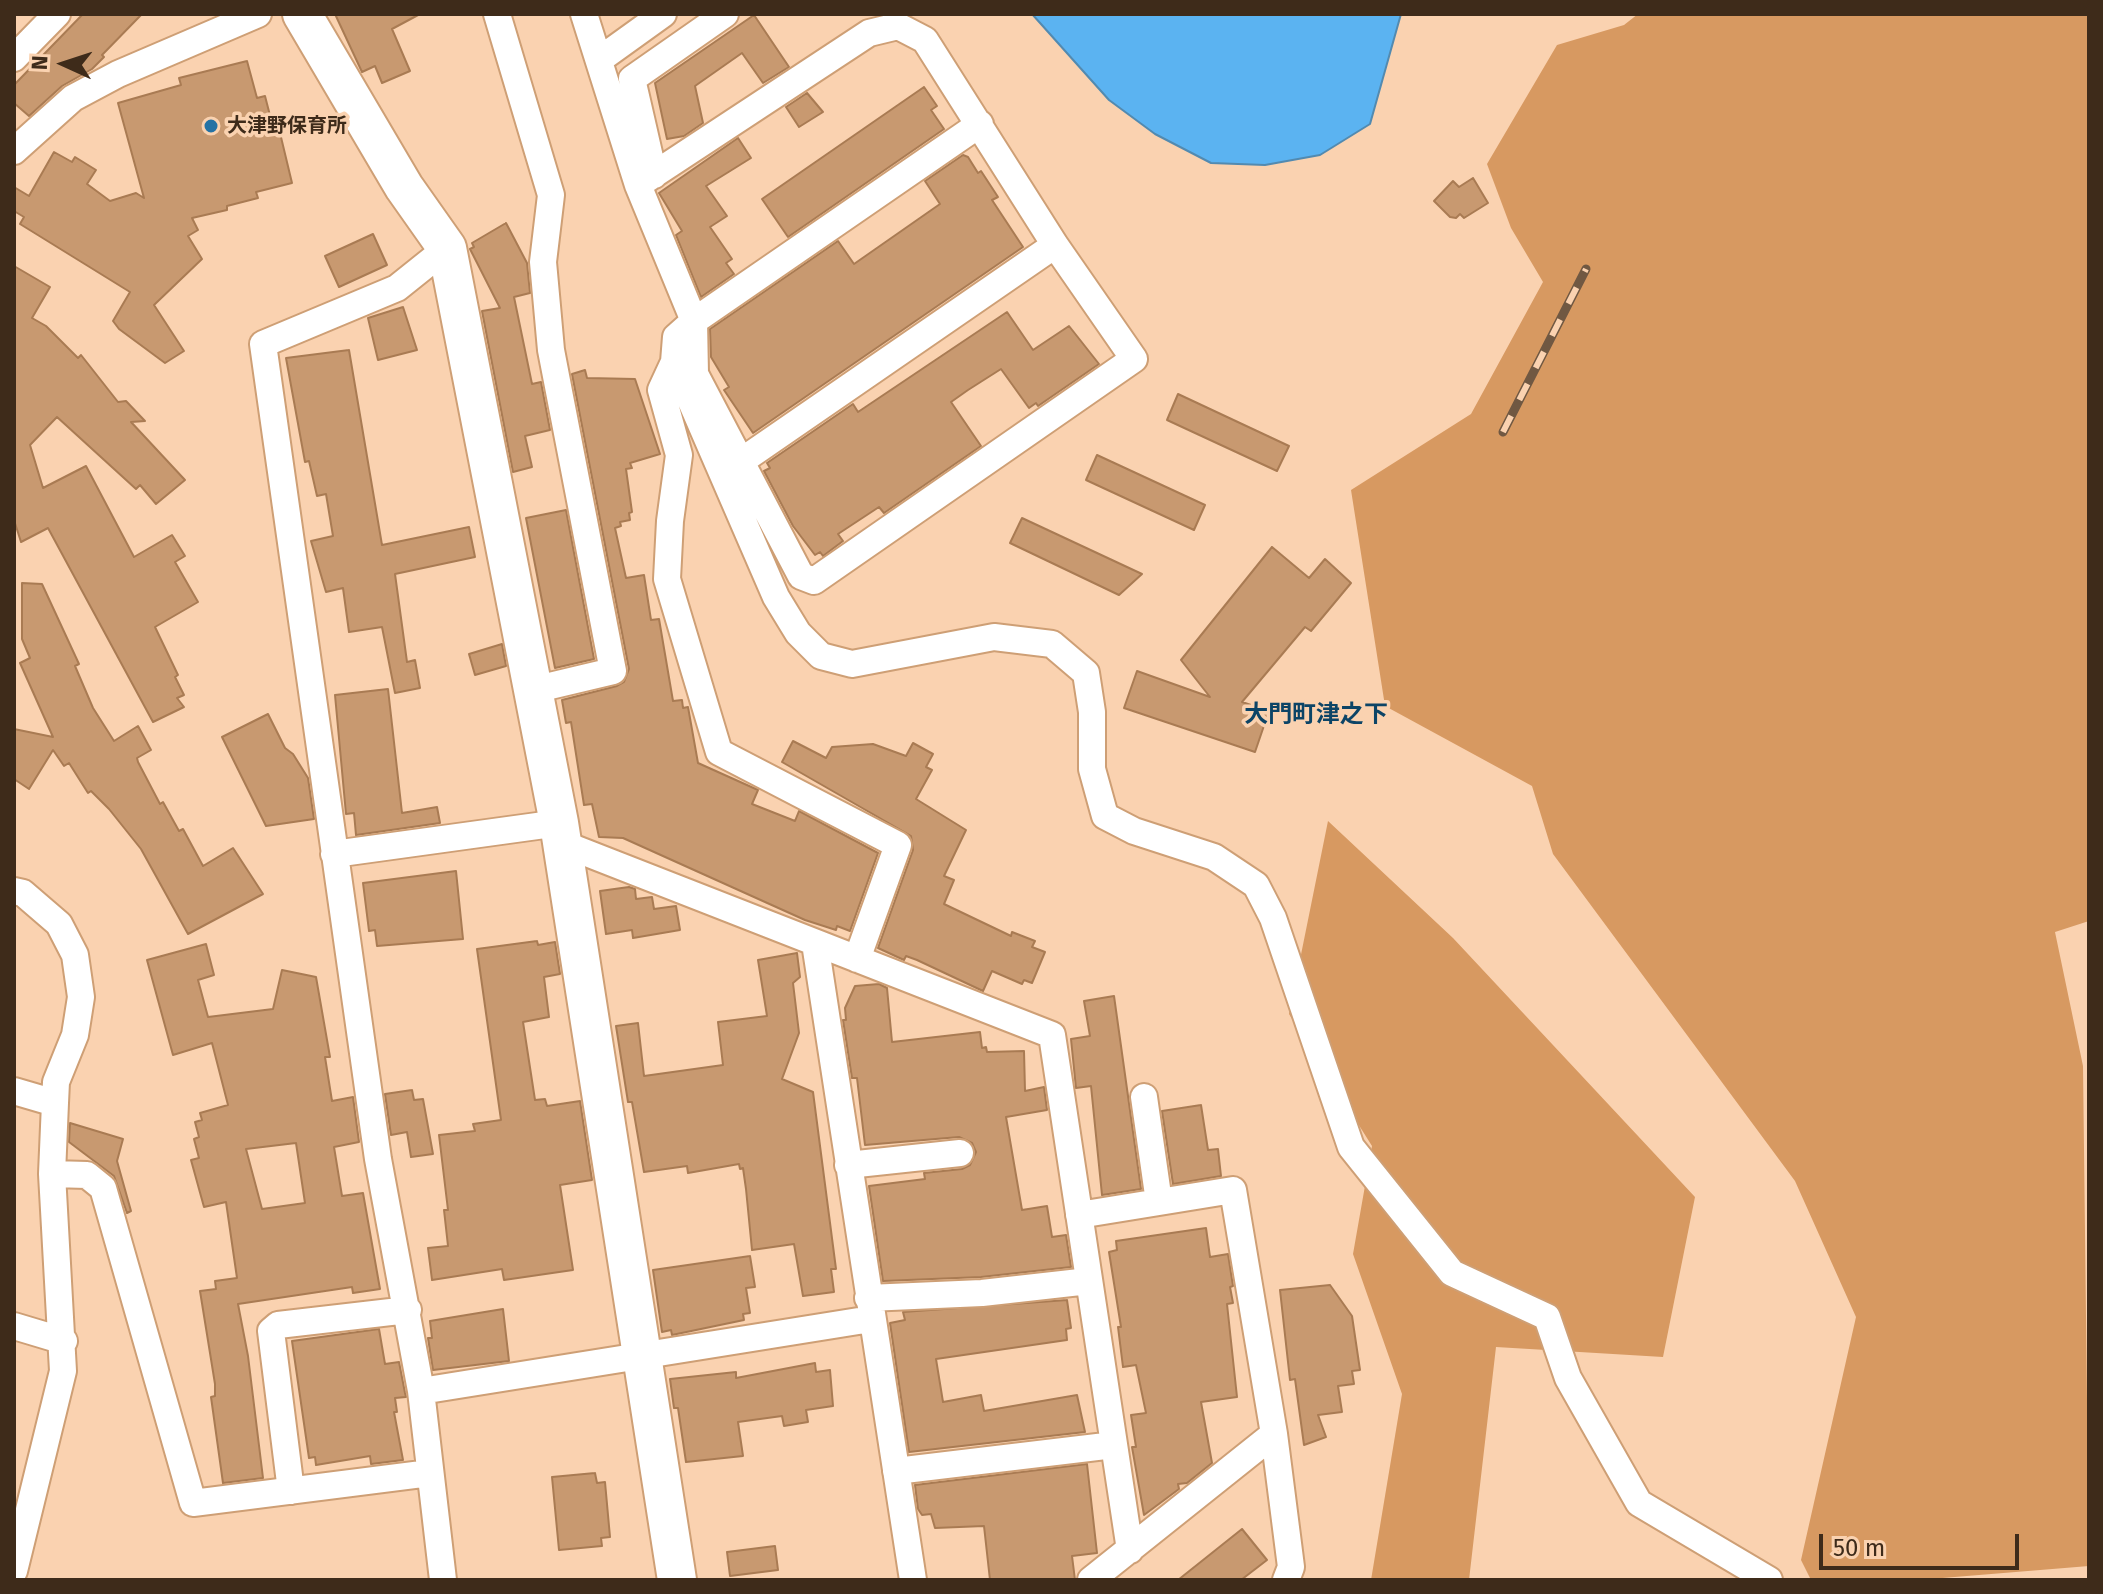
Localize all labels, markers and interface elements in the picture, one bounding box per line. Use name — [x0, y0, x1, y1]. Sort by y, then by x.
north arrow — [24, 24, 104, 104]
text: N — [26, 55, 53, 71]
place label: 大津野保育所 — [227, 114, 347, 138]
marker: 大津野保育所 — [202, 117, 220, 135]
district label: 大門町津之下 — [1244, 701, 1388, 729]
scale bar — [1823, 1518, 2023, 1568]
text: 50 m — [1833, 1534, 1885, 1562]

